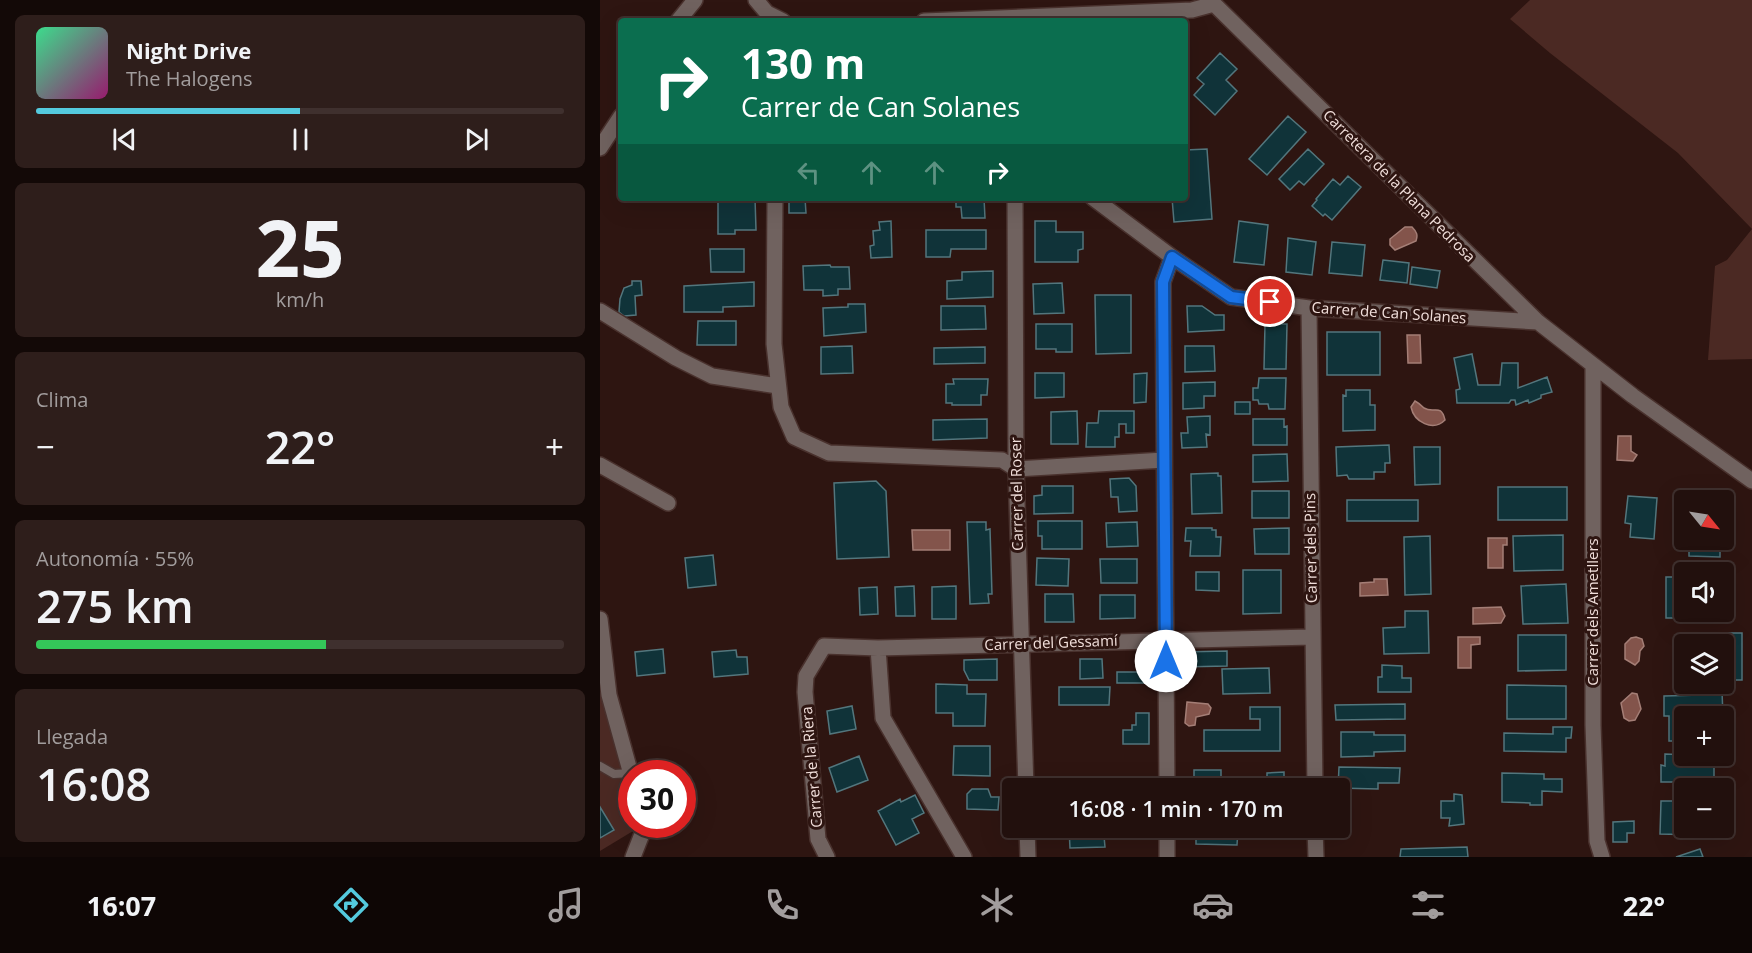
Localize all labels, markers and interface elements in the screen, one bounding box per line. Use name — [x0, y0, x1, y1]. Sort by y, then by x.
text: 130 m — [741, 34, 865, 91]
text: Night Drive — [126, 35, 251, 65]
icon: right — [642, 42, 720, 120]
text: The Halogens — [126, 65, 253, 92]
text: Carrer de Can Solanes — [741, 88, 1020, 125]
street label: Carretera de la Plana Pedrosa — [1319, 105, 1480, 266]
icon: previous — [108, 123, 141, 156]
icon: pause — [284, 123, 317, 156]
icon: next — [460, 123, 493, 156]
icon: left — [792, 156, 825, 189]
icon: ahead — [855, 156, 888, 189]
icon: ahead — [918, 156, 951, 189]
icon: right — [981, 156, 1014, 189]
text: 25 — [255, 194, 345, 300]
pin — [1244, 276, 1295, 327]
icon: arrive — [1253, 285, 1286, 318]
text: km/h — [276, 286, 324, 313]
street label: Carrer de Can Solanes — [1311, 297, 1467, 327]
text: Clima — [36, 386, 88, 413]
text: 22° — [265, 416, 335, 477]
text: − — [36, 424, 55, 469]
text: + — [545, 424, 564, 469]
street label: Carrer del Roser — [1005, 437, 1027, 551]
north arrow — [1674, 490, 1734, 550]
map controls — [1674, 490, 1734, 838]
street label: Carrer dels Pins — [1299, 493, 1321, 603]
street label: Carrer dels Ametllers — [1582, 538, 1602, 686]
text: Autonomía · 55% — [36, 545, 194, 572]
button: sound — [1674, 562, 1734, 622]
text: 275 km — [36, 575, 194, 636]
position arrow — [1134, 629, 1198, 693]
street label: Carrer del Gessamí — [984, 630, 1119, 654]
button: layers — [1674, 634, 1734, 694]
street label: Carrer de la Riera — [796, 705, 826, 829]
button: + — [1674, 706, 1734, 766]
text: Llegada — [36, 723, 108, 750]
text: 16:08 — [36, 753, 151, 814]
speed limit sign: 30 — [618, 760, 696, 838]
button: − — [1674, 778, 1734, 838]
text: 16:08 · 1 min · 170 m — [1068, 793, 1284, 823]
icon: directions — [330, 884, 372, 926]
icon: music — [545, 884, 587, 926]
icon: phone — [761, 884, 803, 926]
icon: climate — [976, 884, 1018, 926]
icon: car — [1192, 884, 1234, 926]
icon: filters — [1407, 884, 1449, 926]
text: 16:07 — [87, 887, 156, 924]
text: 22° — [1623, 887, 1665, 924]

